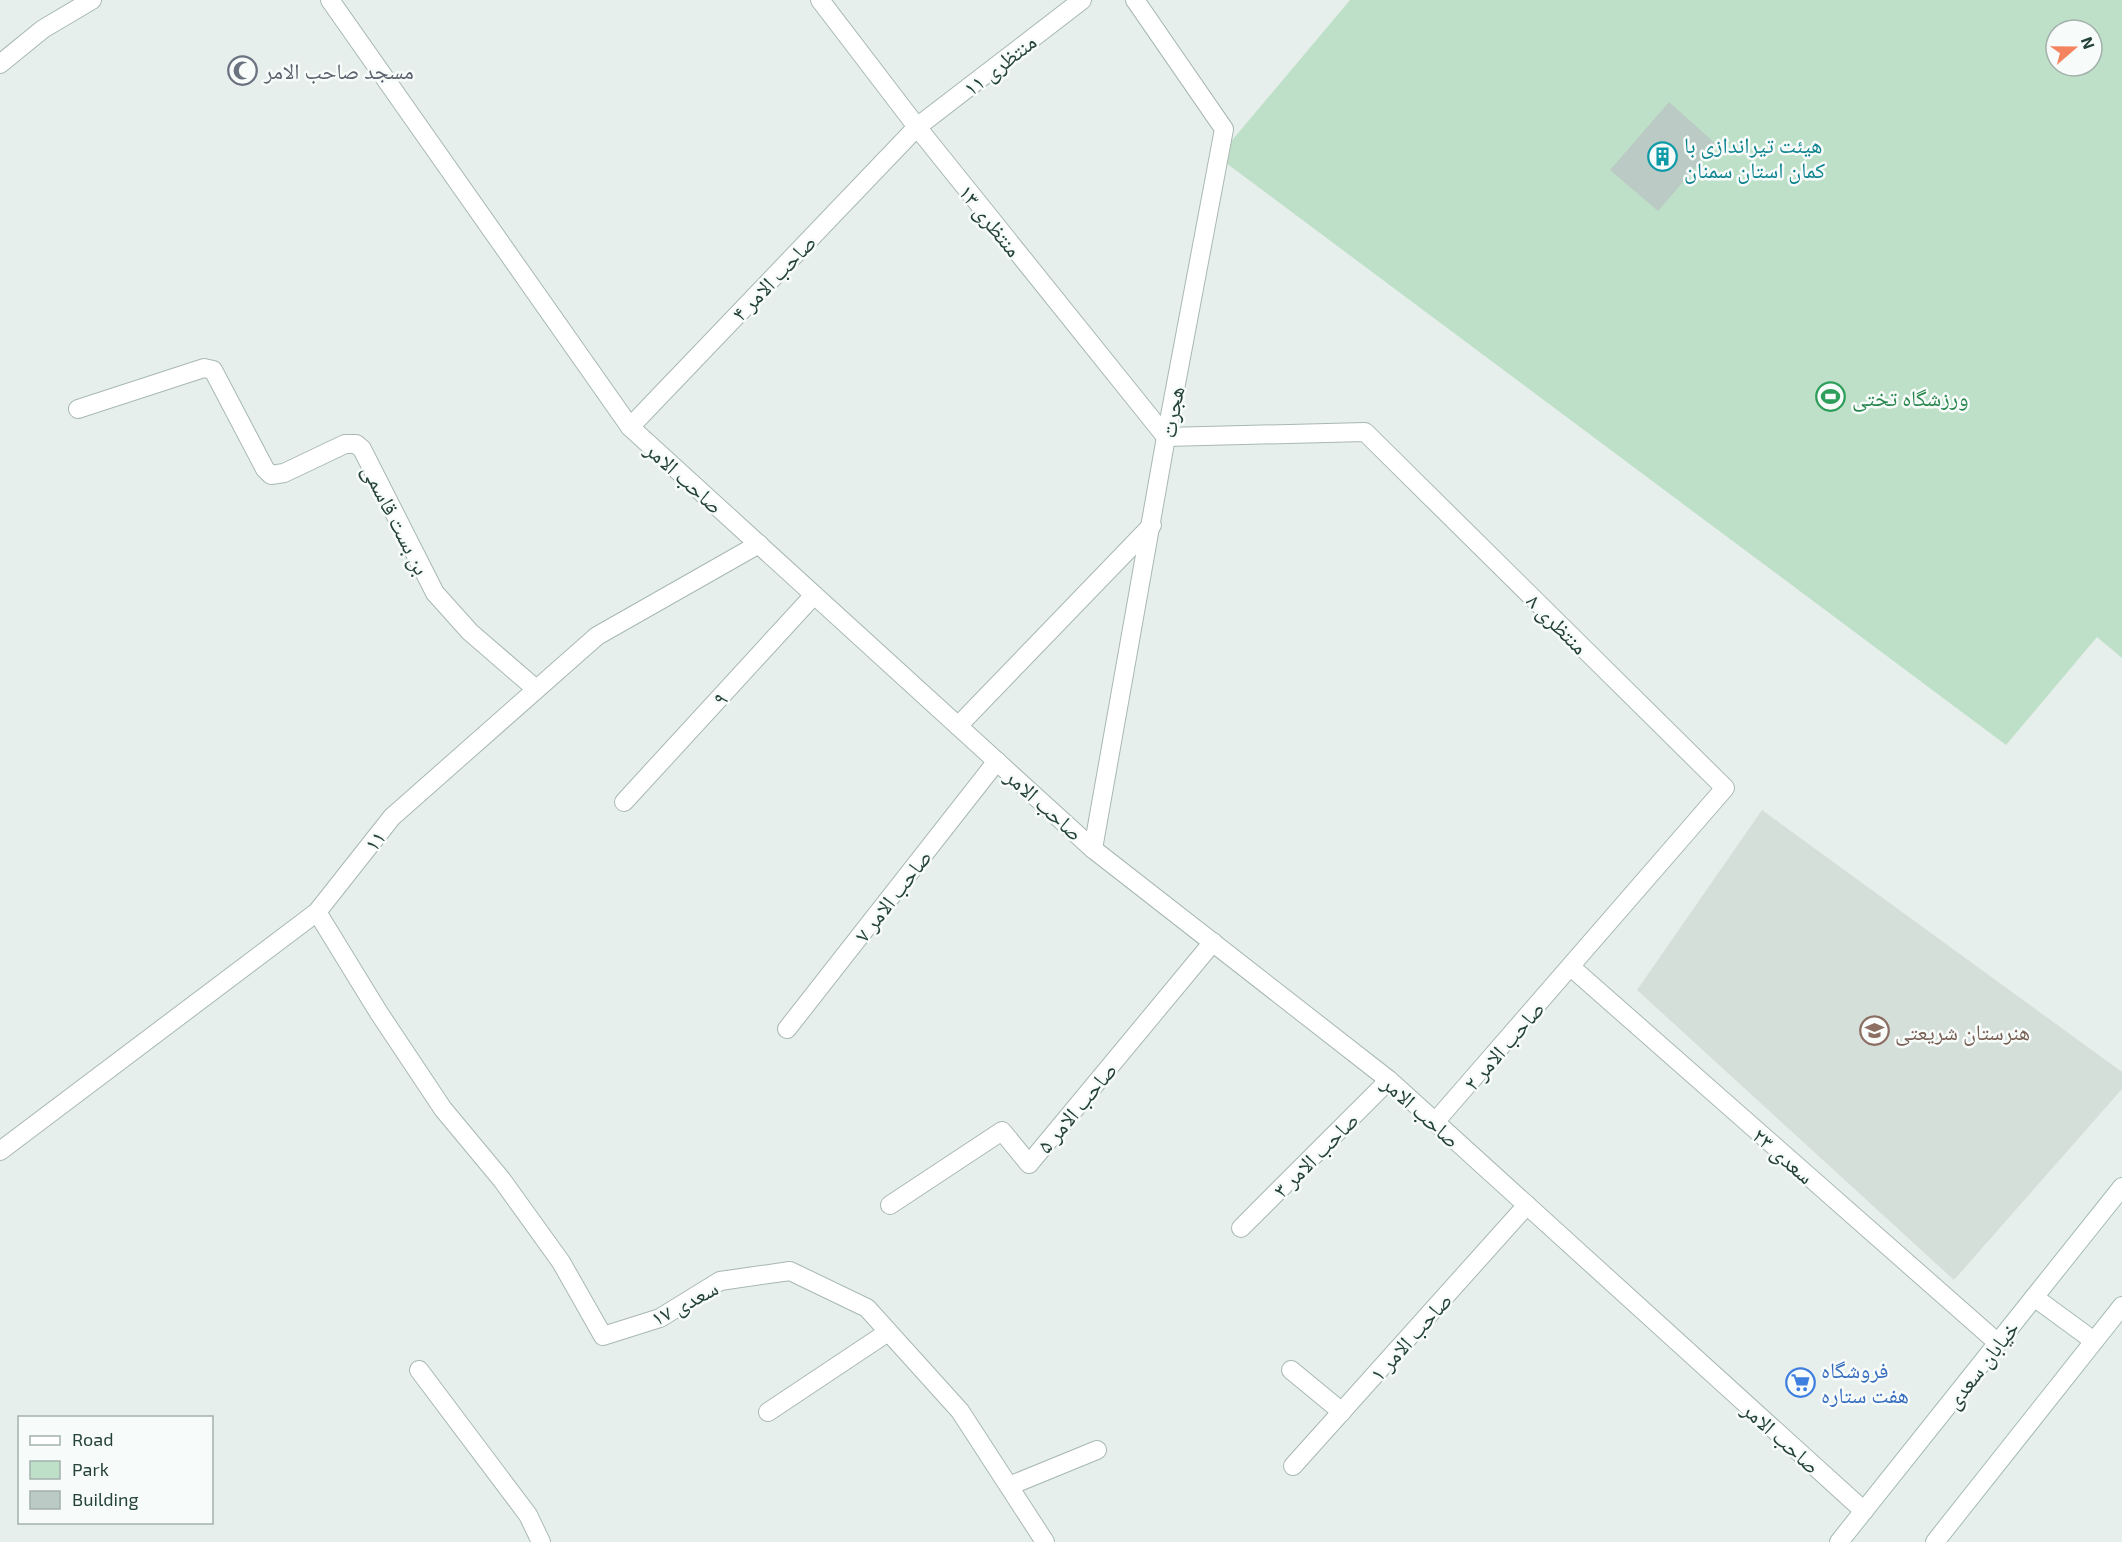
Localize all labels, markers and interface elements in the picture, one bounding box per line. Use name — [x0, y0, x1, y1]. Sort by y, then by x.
north arrow — [2044, 18, 2104, 78]
street label: منتظری ۱۱ — [957, 27, 1042, 102]
text: N — [2078, 34, 2099, 51]
mosque icon: مسجد صاحب الامر — [227, 54, 259, 86]
place label: مسجد صاحب الامر — [263, 57, 414, 84]
place label: هیئت تیراندازی با کمان استان سمنان — [1684, 131, 1825, 184]
building icon: هیئت تیراندازی با کمان استان سمنان — [1647, 141, 1679, 173]
street label: منتظری ۱۳ — [952, 179, 1028, 263]
street label: صاحب الامر ۴ — [725, 228, 821, 326]
sports icon: ورزشگاه تختی — [1815, 381, 1847, 413]
street label: هجرت — [1154, 384, 1189, 440]
place label: ورزشگاه تختی — [1852, 384, 1969, 412]
street label: صاحب الامر — [639, 435, 729, 519]
street label: بن بست قاسمی — [356, 459, 436, 580]
street label: منتظری ۸ — [1521, 587, 1594, 660]
street label: ۹ — [706, 686, 732, 710]
street label: صاحب الامر — [999, 762, 1089, 846]
street label: ۱۱ — [358, 824, 390, 856]
street label: صاحب الامر ۷ — [848, 844, 937, 947]
street label: صاحب الامر ۲ — [1457, 995, 1550, 1096]
school or university icon: هنرستان شریعتی — [1858, 1015, 1890, 1047]
place label: هنرستان شریعتی — [1895, 1018, 2030, 1046]
street label: صاحب الامر ۵ — [1031, 1056, 1122, 1158]
street label: صاحب الامر — [1376, 1069, 1466, 1153]
street label: صاحب الامر ۳ — [1267, 1106, 1364, 1203]
street label: سعدی ۲۳ — [1747, 1121, 1820, 1190]
street label: سعدی ۱۷ — [646, 1274, 723, 1332]
street label: صاحب الامر ۱ — [1364, 1286, 1457, 1386]
street label: خیابان سعدی — [1939, 1315, 2025, 1414]
place label: فروشگاه هفت ستاره — [1821, 1356, 1909, 1407]
supermarket icon: فروشگاه هفت ستاره — [1784, 1366, 1816, 1398]
street label: صاحب الامر — [1736, 1395, 1826, 1479]
legend — [18, 1416, 213, 1524]
text: Road — [72, 1428, 113, 1450]
text: Park — [72, 1458, 109, 1480]
text: Building — [72, 1488, 139, 1510]

